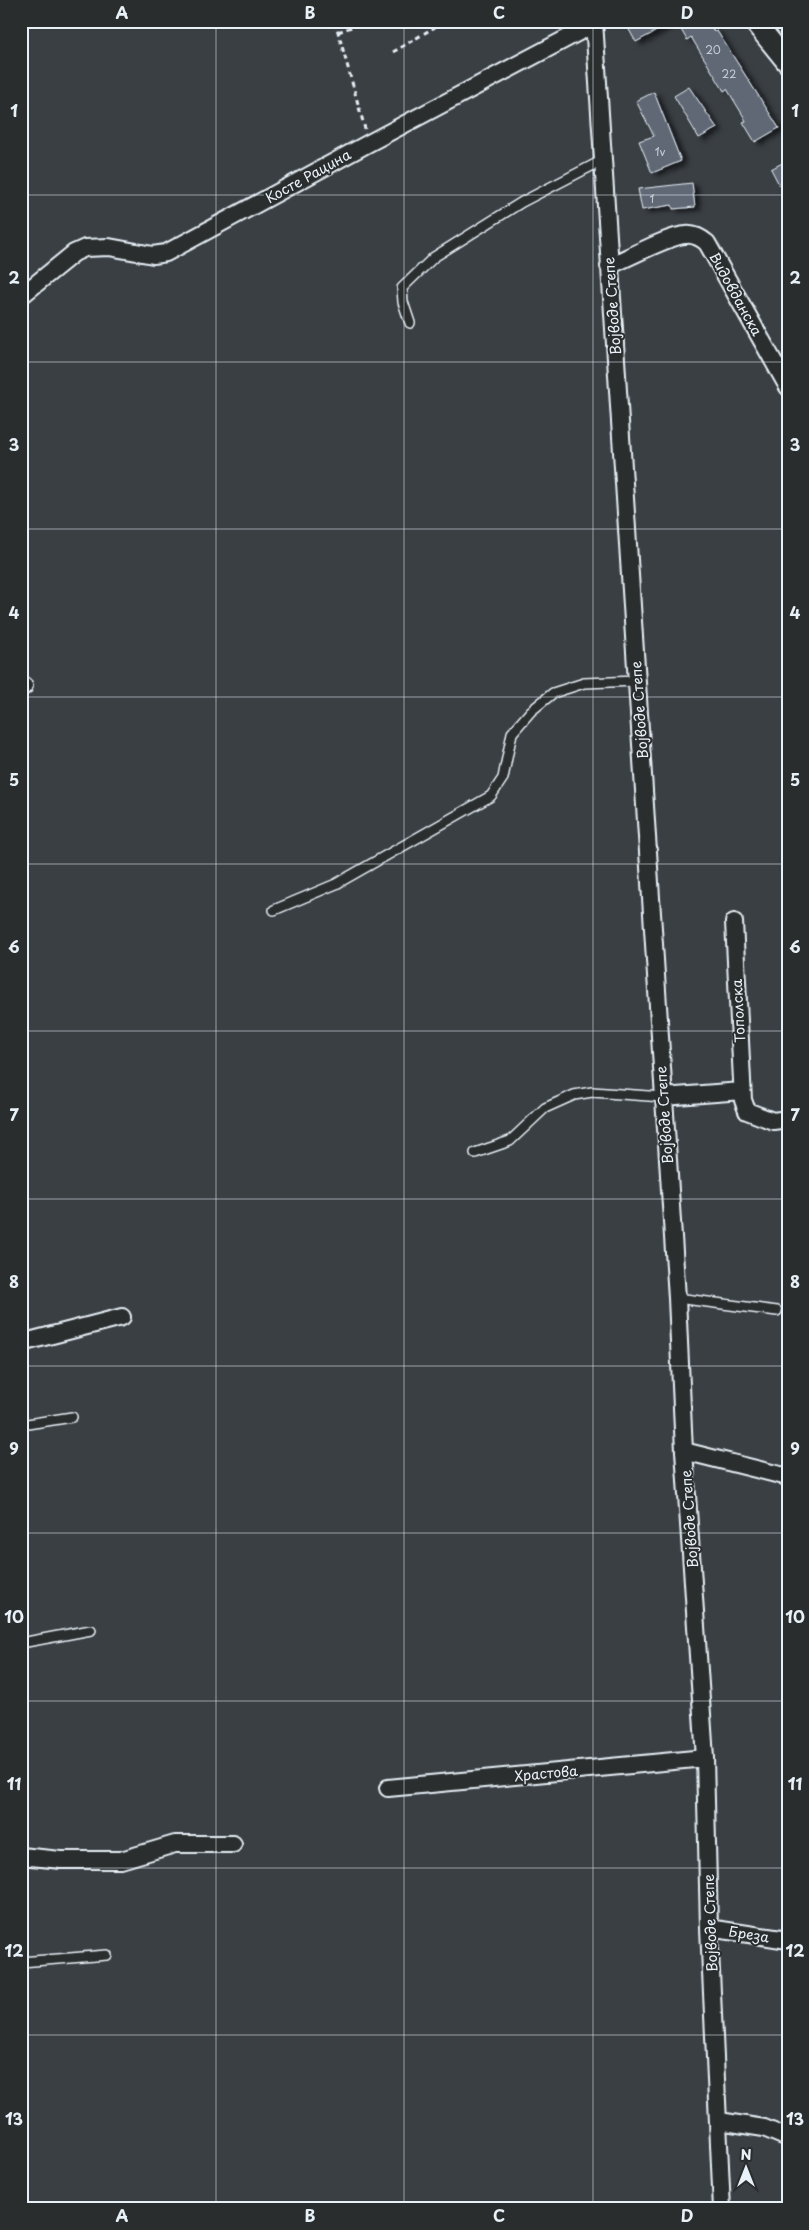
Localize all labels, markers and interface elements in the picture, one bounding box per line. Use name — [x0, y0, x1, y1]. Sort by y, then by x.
text: A — [116, 0, 129, 24]
text: B — [305, 0, 316, 24]
text: C — [493, 0, 505, 24]
text: D — [681, 0, 693, 24]
house number: 20 — [705, 41, 721, 58]
house number: 22 — [722, 65, 736, 82]
text: 1 — [10, 98, 18, 122]
text: 1 — [791, 98, 799, 122]
house number: 1v — [655, 143, 666, 160]
street label: Косте Рацина — [261, 144, 355, 208]
house number: 1 — [650, 190, 655, 207]
street label: Видовданска — [704, 248, 768, 340]
street label: Војводе Степе — [598, 256, 626, 356]
text: 2 — [8, 265, 20, 289]
text: 2 — [789, 265, 801, 289]
text: 3 — [9, 432, 19, 456]
text: 3 — [790, 432, 800, 456]
text: 4 — [9, 600, 20, 624]
text: 4 — [790, 600, 801, 624]
street label: Војводе Степе — [625, 660, 653, 760]
text: 5 — [9, 767, 19, 791]
text: 5 — [790, 767, 800, 791]
text: 6 — [8, 934, 20, 958]
text: 6 — [789, 934, 801, 958]
street label: Тополска — [726, 978, 750, 1043]
street label: Војводе Степе — [650, 1065, 678, 1165]
text: 7 — [9, 1102, 19, 1126]
text: 7 — [790, 1102, 800, 1126]
text: 8 — [9, 1269, 19, 1293]
text: 8 — [790, 1269, 800, 1293]
text: 9 — [9, 1436, 19, 1460]
text: 9 — [790, 1436, 800, 1460]
street label: Војводе Степе — [675, 1469, 703, 1569]
text: 10 — [4, 1604, 24, 1628]
text: 10 — [785, 1604, 805, 1628]
street label: Храстова — [513, 1760, 579, 1786]
text: 11 — [7, 1771, 21, 1795]
text: 11 — [788, 1771, 802, 1795]
street label: Војводе Степе — [698, 1873, 722, 1972]
street label: Бреза — [727, 1920, 771, 1948]
text: 12 — [5, 1938, 23, 1962]
text: 12 — [786, 1938, 804, 1962]
text: 13 — [5, 2106, 23, 2130]
text: 13 — [786, 2106, 804, 2130]
north arrow — [722, 2142, 772, 2192]
text: N — [740, 2144, 752, 2165]
text: A — [116, 2203, 129, 2227]
text: B — [305, 2203, 316, 2227]
text: C — [493, 2203, 505, 2227]
text: D — [681, 2203, 693, 2227]

